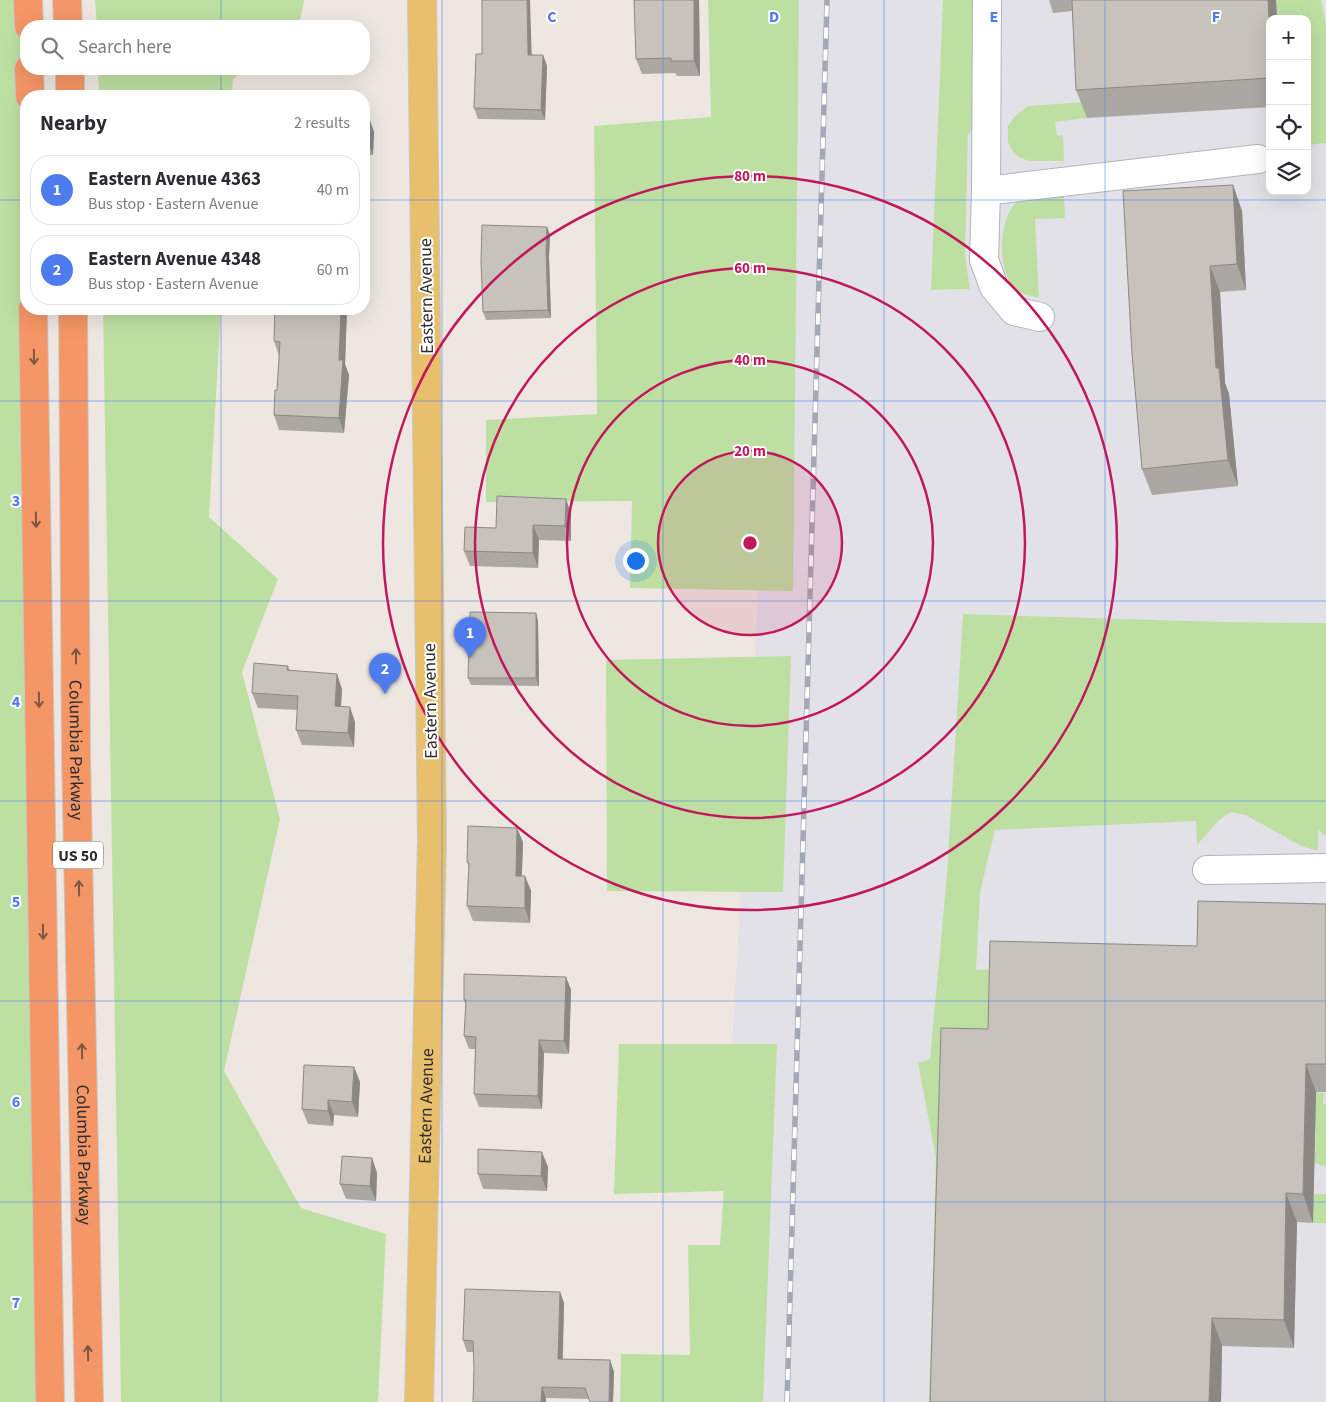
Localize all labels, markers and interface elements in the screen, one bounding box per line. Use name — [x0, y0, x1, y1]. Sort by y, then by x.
text: C — [547, 6, 557, 28]
text: D — [769, 6, 779, 28]
text: E — [990, 6, 998, 28]
text: F — [1212, 6, 1220, 28]
map controls — [1266, 15, 1311, 195]
button: + — [1266, 15, 1311, 60]
search box — [20, 20, 370, 75]
icon: search — [38, 34, 66, 62]
text: Search here — [78, 34, 172, 61]
button: − — [1266, 60, 1311, 105]
button: locate — [1266, 105, 1311, 150]
text: Nearby — [40, 108, 107, 138]
text: 2 results — [294, 112, 350, 134]
button: layers — [1266, 150, 1311, 195]
text: Eastern Avenue 4363 — [88, 166, 261, 193]
text: 80 m — [734, 166, 766, 187]
text: 1 — [53, 179, 61, 201]
text: 40 m — [317, 179, 349, 201]
text: Bus stop · Eastern Avenue — [88, 193, 258, 215]
street label: Eastern Avenue — [413, 238, 440, 354]
text: Eastern Avenue 4348 — [88, 246, 261, 273]
text: 60 m — [734, 258, 766, 279]
text: 2 — [53, 259, 61, 281]
text: 60 m — [317, 259, 349, 281]
text: Bus stop · Eastern Avenue — [88, 273, 258, 295]
one-way arrow — [29, 349, 39, 365]
text: 40 m — [734, 350, 766, 371]
text: 20 m — [734, 441, 766, 462]
text: 3 — [12, 490, 20, 512]
one-way arrow — [31, 512, 41, 528]
centre of rings — [741, 534, 759, 552]
your location — [623, 548, 649, 574]
pin: 1 — [454, 617, 486, 658]
street label: Eastern Avenue — [417, 643, 444, 759]
one-way arrow — [71, 648, 81, 664]
pin: 2 — [369, 653, 401, 694]
street label: Columbia Parkway — [62, 680, 89, 821]
text: 4 — [12, 691, 21, 713]
one-way arrow — [34, 692, 44, 708]
road number: US 50 — [53, 842, 103, 868]
one-way arrow — [74, 881, 84, 897]
text: 5 — [12, 891, 20, 913]
one-way arrow — [38, 924, 47, 940]
one-way arrow — [77, 1043, 87, 1060]
street label: Eastern Avenue — [413, 1048, 440, 1164]
street label: Columbia Parkway — [70, 1084, 97, 1226]
text: 6 — [12, 1091, 20, 1113]
text: 7 — [12, 1292, 20, 1314]
one-way arrow — [83, 1346, 93, 1362]

